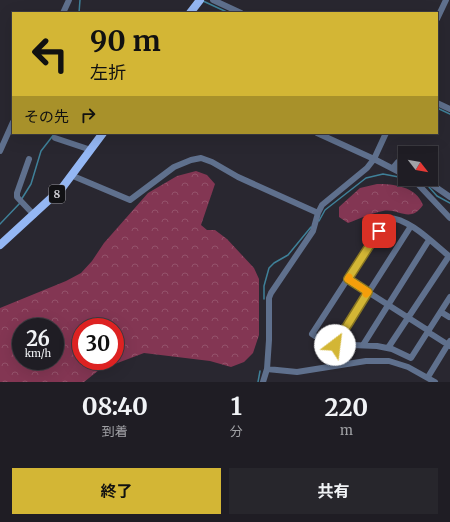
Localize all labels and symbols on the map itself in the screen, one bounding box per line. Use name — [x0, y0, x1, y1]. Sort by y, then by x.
north arrow — [398, 146, 438, 186]
road number: 8 — [49, 185, 65, 203]
pin — [362, 214, 396, 248]
speed limit sign: 30 — [72, 318, 124, 370]
position arrow — [314, 324, 356, 366]

